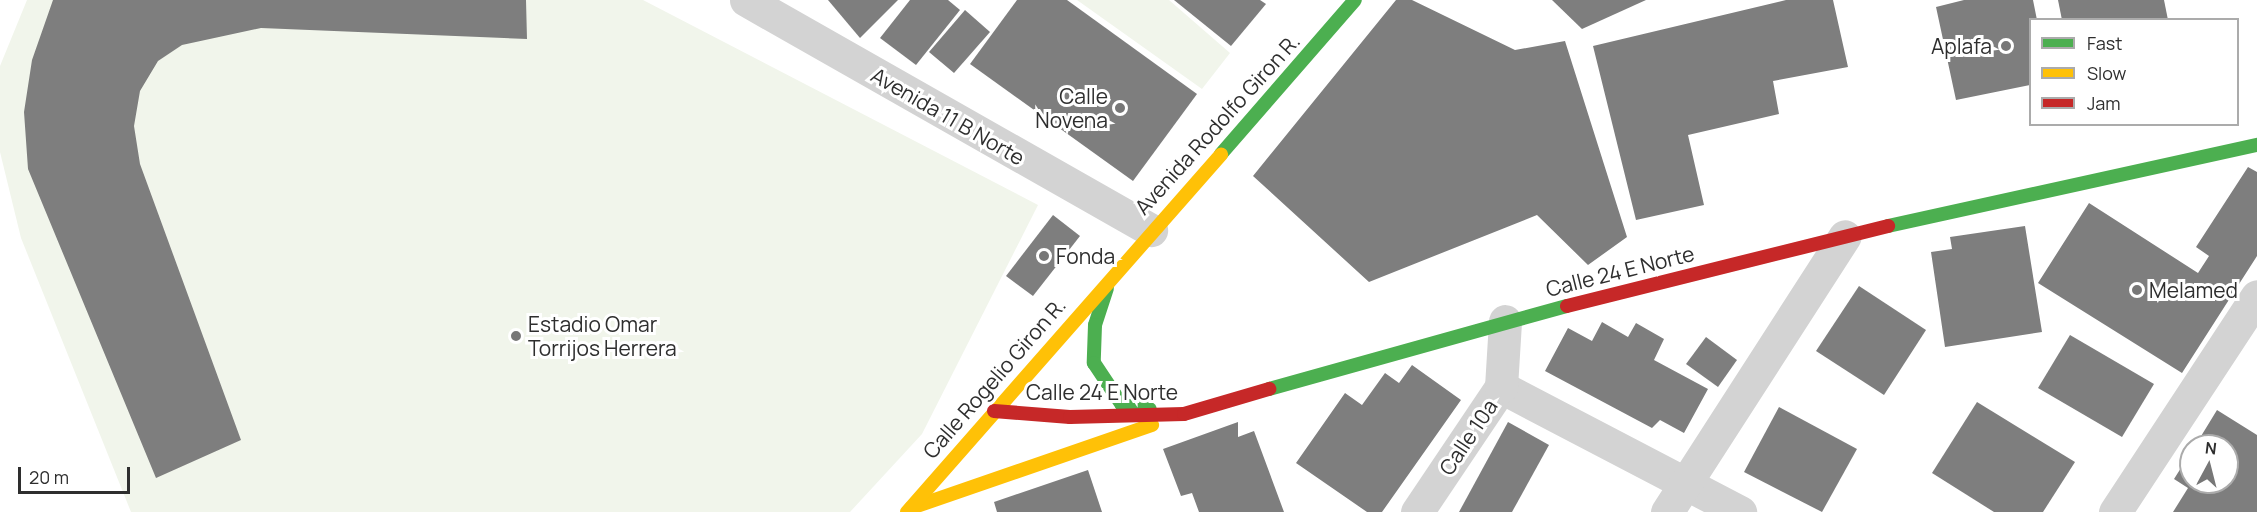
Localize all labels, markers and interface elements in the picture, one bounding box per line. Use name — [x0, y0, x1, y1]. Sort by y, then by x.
legend — [2029, 18, 2239, 126]
street label: Avenida Rodolfo Giron R. — [1129, 29, 1305, 219]
text: Fast — [2087, 31, 2122, 55]
place label: Aplafa — [1931, 33, 1992, 59]
marker: Aplafa — [1997, 37, 2015, 55]
text: Slow — [2087, 61, 2126, 85]
street label: Avenida 11 B Norte — [867, 62, 1029, 170]
place label: Calle Novena — [1035, 83, 1108, 133]
text: Jam — [2087, 91, 2121, 115]
marker: Calle Novena — [1113, 101, 1127, 115]
street label: Calle 24 E Norte — [1543, 240, 1697, 302]
place label: Fonda — [1056, 243, 1115, 269]
marker: Fonda — [1037, 249, 1051, 263]
place label: Melamed — [2149, 277, 2238, 303]
marker: Melamed — [2130, 283, 2144, 297]
street label: Calle Rogelio Giron R. — [917, 293, 1071, 463]
place label: Estadio Omar Torrijos Herrera — [528, 311, 677, 361]
marker: Estadio Omar Torrijos Herrera — [509, 329, 523, 343]
street label: Calle 24 E Norte — [1026, 379, 1178, 405]
street label: Calle 10a — [1434, 394, 1502, 480]
north arrow — [2179, 434, 2239, 494]
text: N — [2204, 437, 2218, 460]
scale bar — [21, 455, 134, 493]
text: 20 m — [29, 465, 69, 489]

